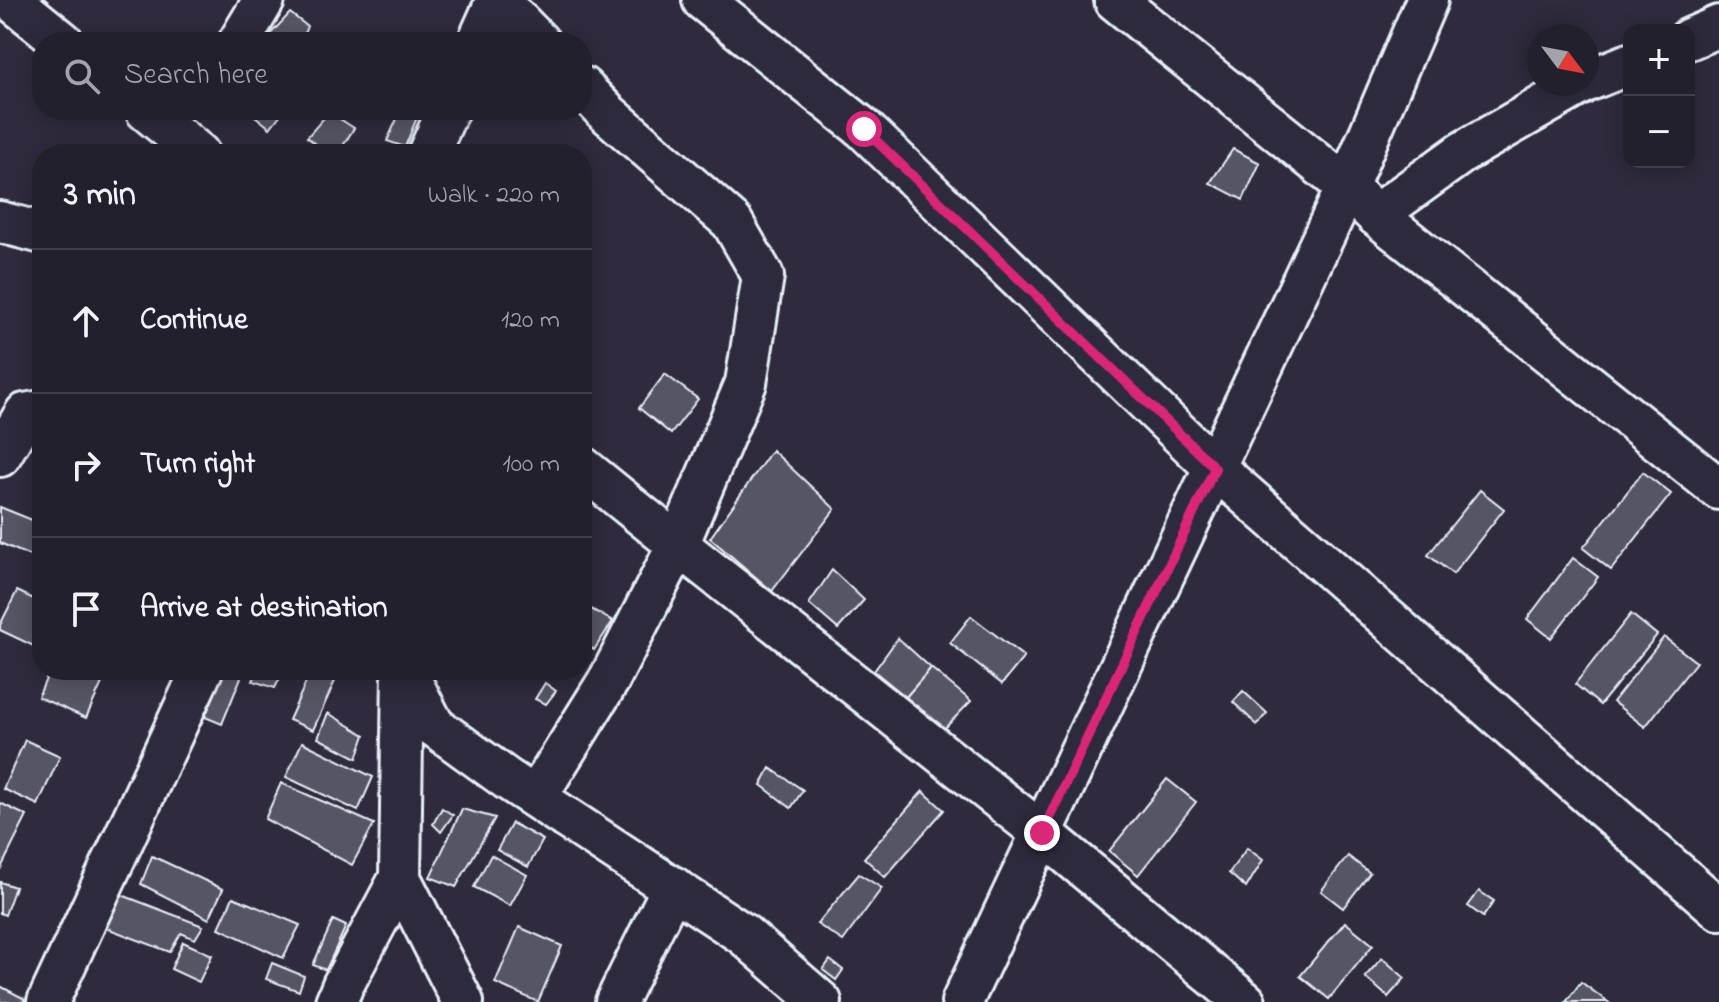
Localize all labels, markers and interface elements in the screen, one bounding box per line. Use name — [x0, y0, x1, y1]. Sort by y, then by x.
north arrow — [1527, 24, 1599, 96]
map controls — [1623, 24, 1695, 168]
button: + — [1623, 24, 1695, 96]
search box — [32, 32, 592, 120]
icon: search — [60, 54, 104, 98]
text: Search here — [124, 54, 268, 98]
button: − — [1623, 96, 1695, 168]
route start — [846, 111, 882, 147]
text: 3 min — [64, 171, 136, 221]
text: Walk · 220 m — [428, 177, 560, 215]
icon: ahead — [64, 299, 108, 343]
text: Continue — [140, 299, 248, 343]
text: 120 m — [501, 302, 560, 340]
icon: right — [64, 443, 108, 487]
text: Turn right — [140, 443, 255, 487]
text: 100 m — [503, 446, 560, 484]
icon: arrive — [64, 587, 108, 631]
text: Arrive at destination — [140, 587, 388, 631]
route end — [1024, 815, 1060, 851]

